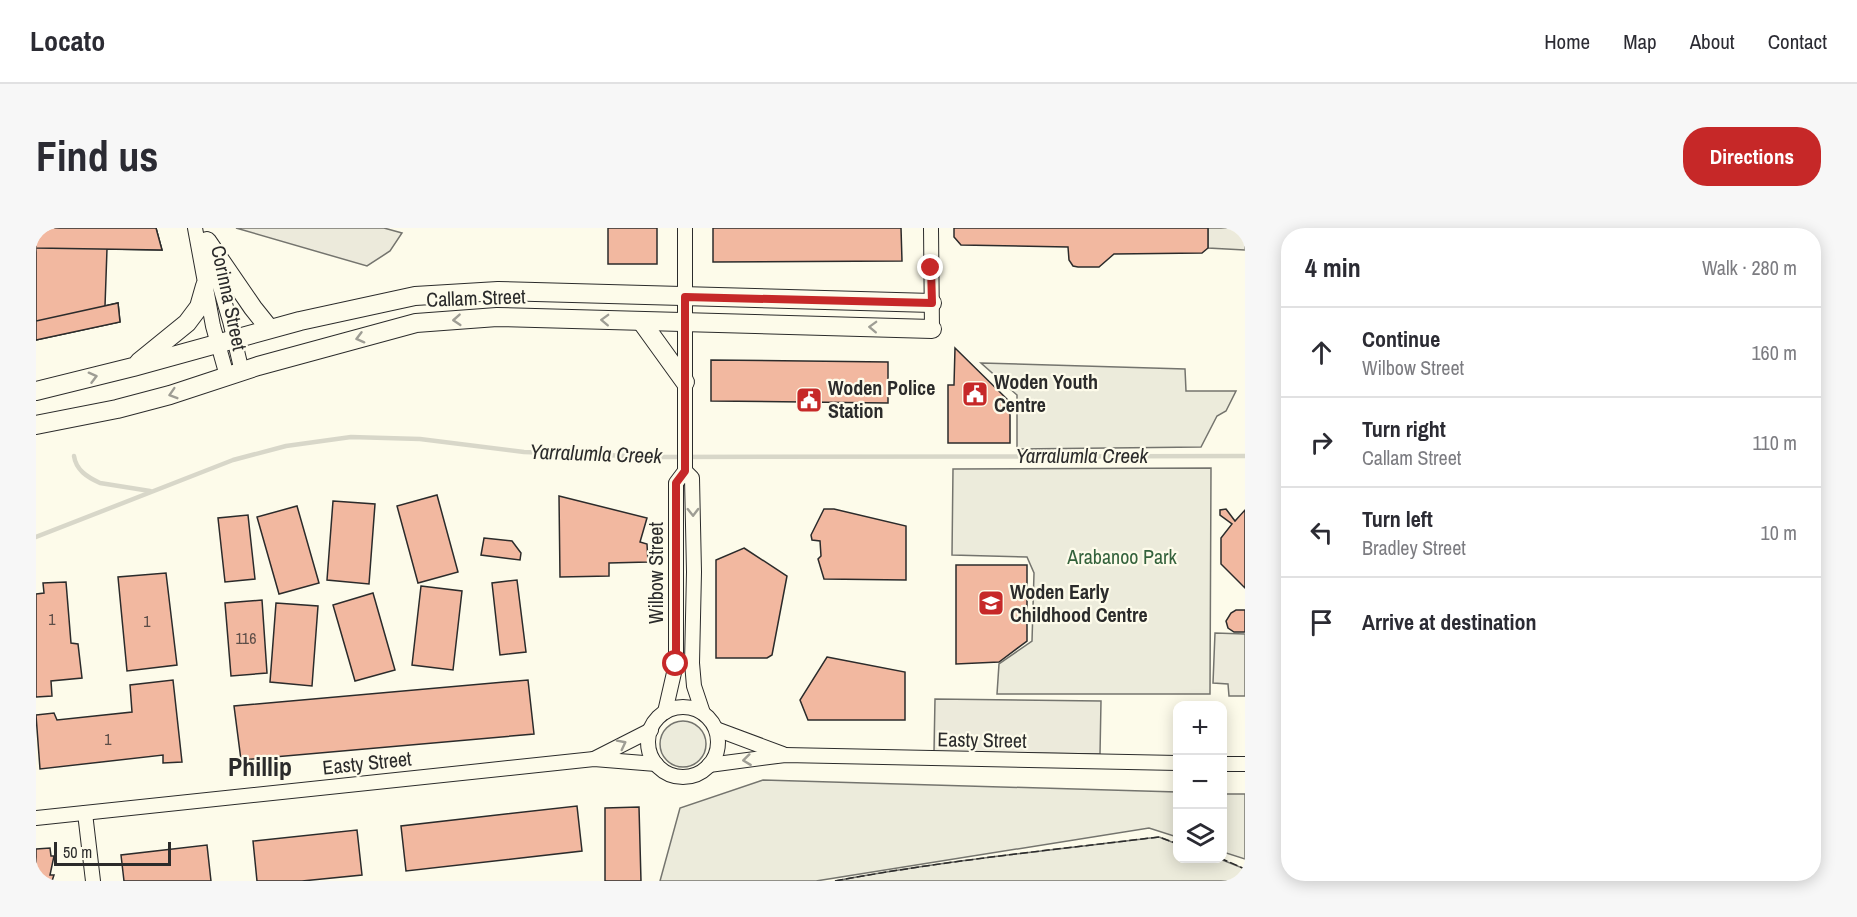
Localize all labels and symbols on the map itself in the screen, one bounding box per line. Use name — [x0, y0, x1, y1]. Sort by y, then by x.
street label: Corinna Street — [205, 243, 254, 353]
route end — [917, 254, 943, 280]
street label: Callam Street — [426, 282, 527, 313]
one-way arrow — [452, 313, 461, 326]
one-way arrow — [601, 314, 610, 326]
one-way arrow — [869, 321, 878, 334]
one-way arrow — [355, 331, 366, 343]
place label: Woden Youth Centre — [994, 368, 1098, 418]
one-way arrow — [88, 372, 98, 385]
place label: Woden Police Station — [828, 374, 935, 424]
public building icon: Woden Youth Centre — [960, 379, 990, 409]
public building icon: Woden Police Station — [794, 385, 824, 415]
one-way arrow — [168, 387, 179, 399]
water label: Yarralumla Creek — [529, 437, 664, 470]
water label: Yarralumla Creek — [1016, 441, 1150, 470]
one-way arrow — [687, 507, 699, 516]
street label: Wilbow Street — [642, 522, 669, 624]
park label: Arabanoo Park — [1066, 543, 1177, 570]
place label: Woden Early Childhood Centre — [1010, 578, 1148, 628]
school or university icon: Woden Early Childhood Centre — [976, 588, 1006, 618]
house number: 1 — [48, 608, 56, 630]
house number: 1 — [143, 610, 151, 632]
house number: 116 — [236, 627, 256, 649]
route start — [662, 650, 688, 676]
street label: Easty Street — [937, 725, 1027, 754]
house number: 1 — [104, 728, 112, 750]
one-way arrow — [616, 740, 627, 751]
street label: Easty Street — [321, 744, 413, 781]
district label: Phillip — [228, 749, 292, 784]
one-way arrow — [743, 753, 752, 766]
scale bar — [54, 839, 171, 866]

